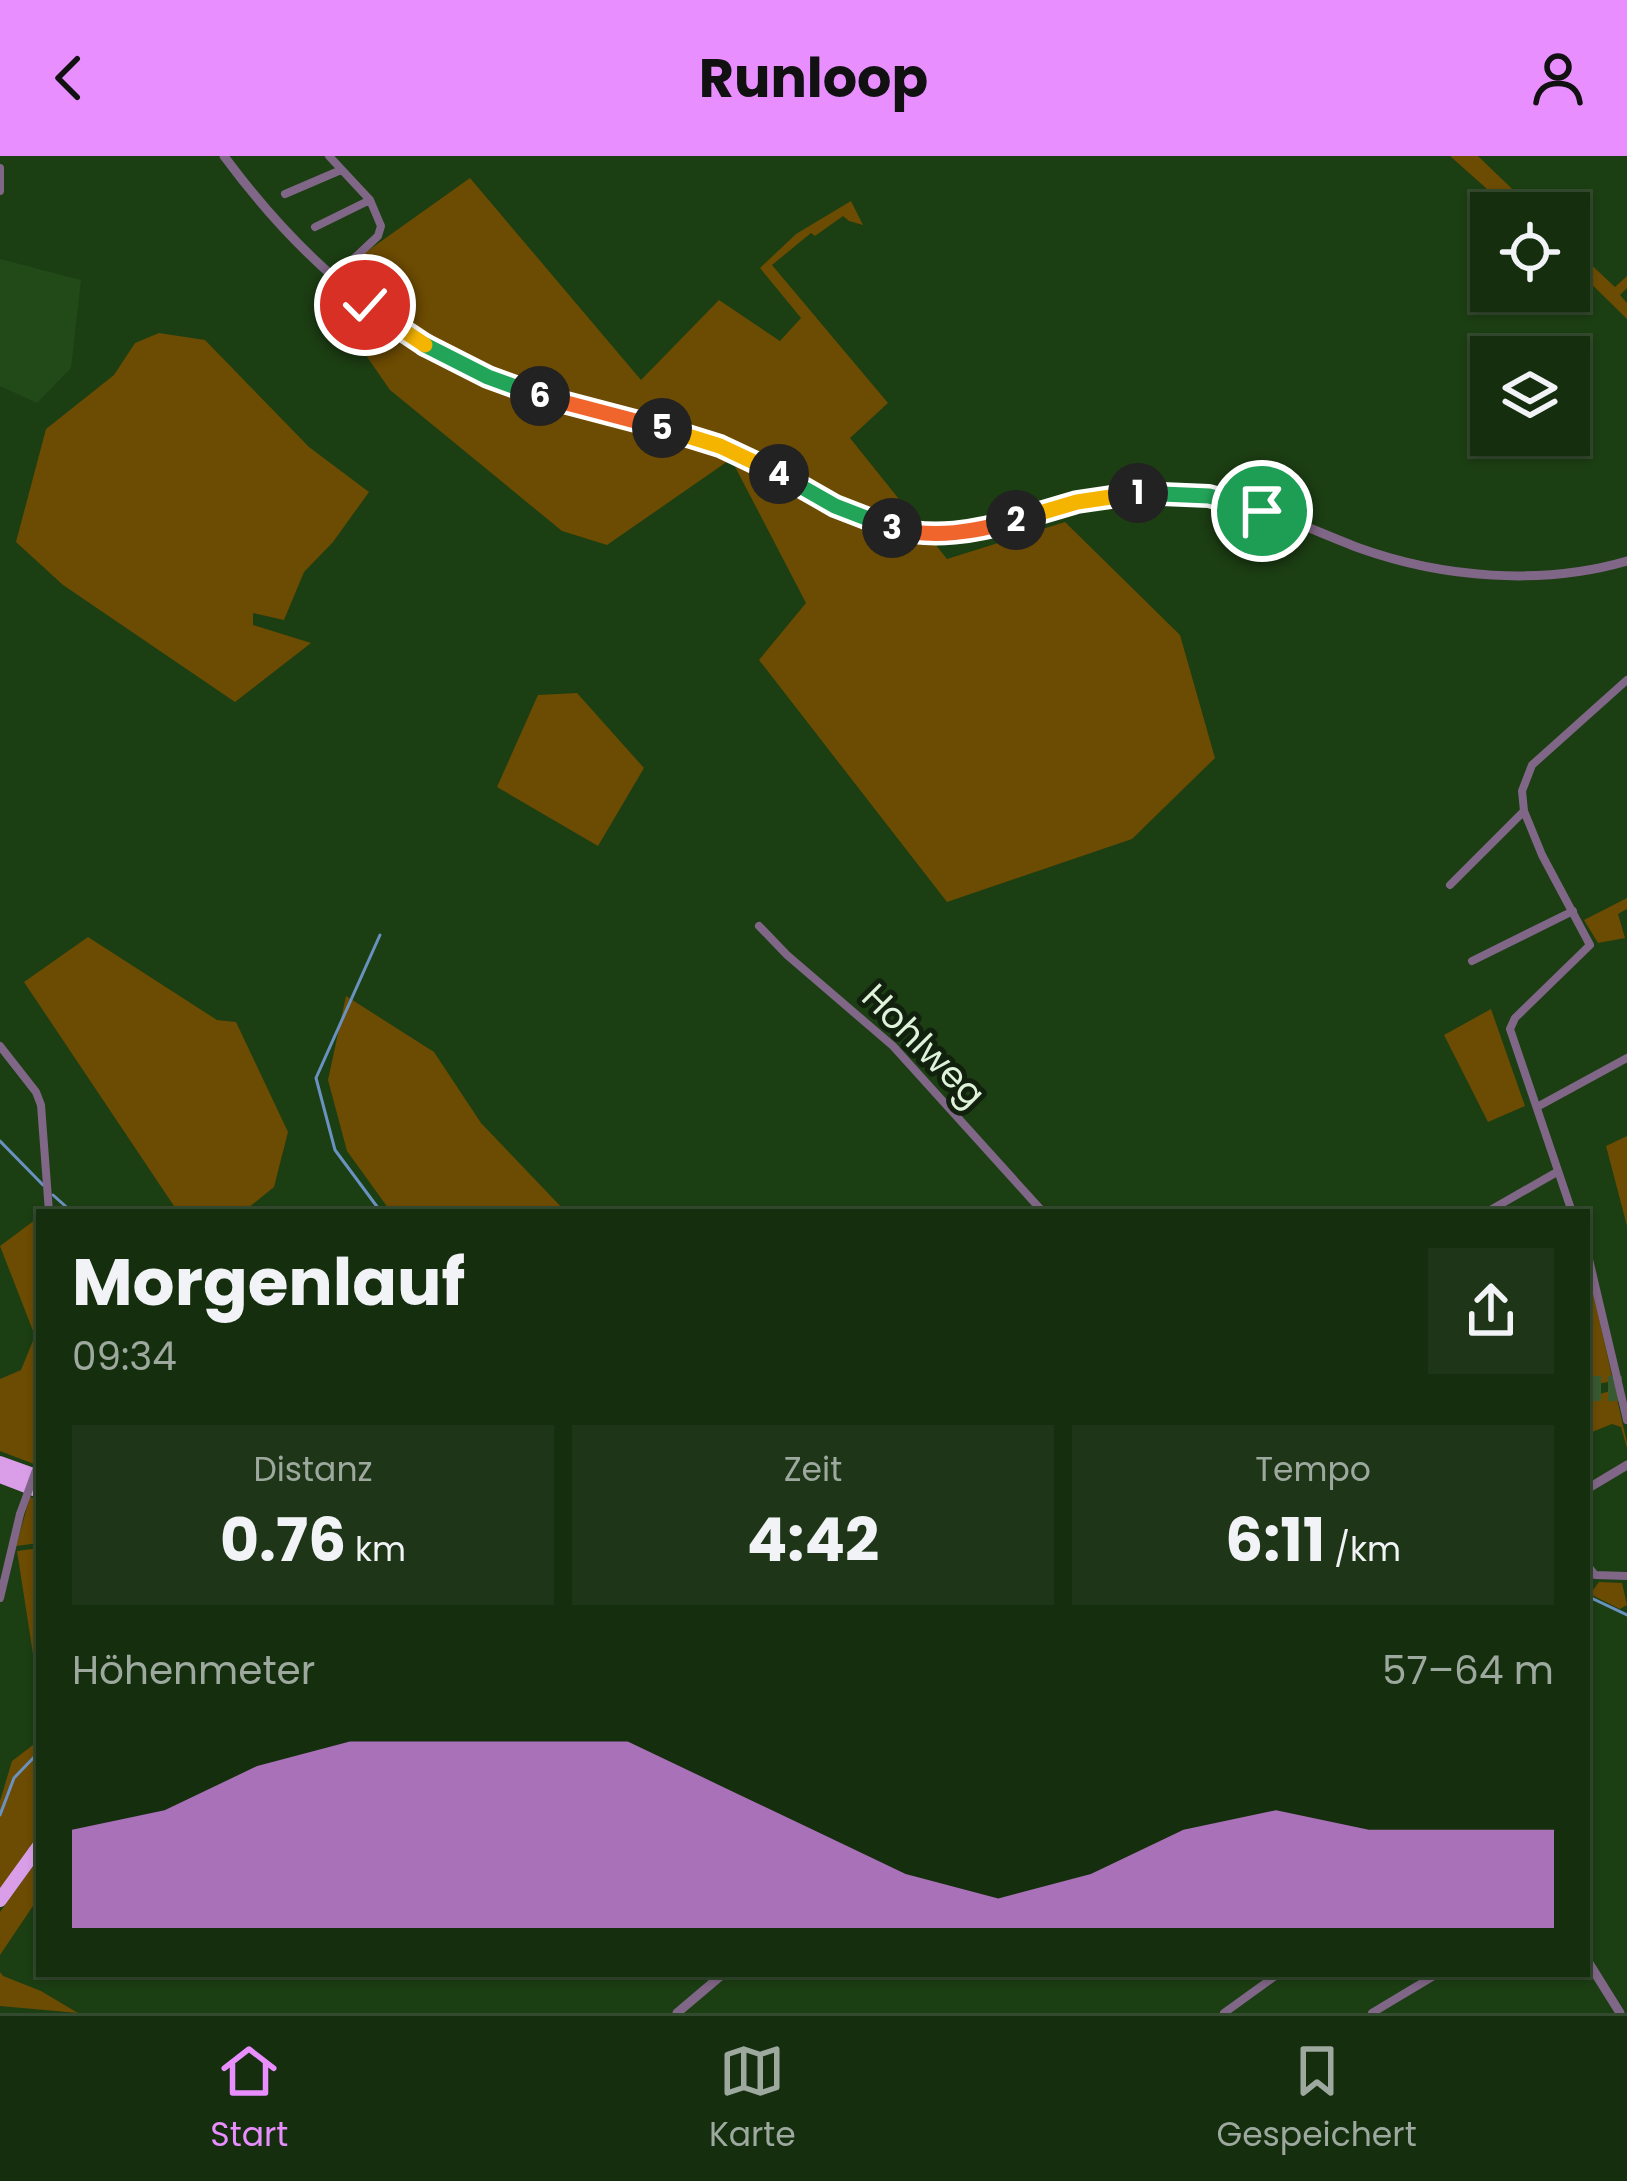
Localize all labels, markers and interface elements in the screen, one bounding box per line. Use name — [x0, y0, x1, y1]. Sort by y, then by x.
text: Runloop — [699, 40, 928, 116]
icon: back — [36, 45, 102, 111]
icon: person — [1525, 45, 1591, 111]
map controls — [1470, 192, 1590, 456]
button: locate — [1470, 192, 1590, 312]
pin — [314, 254, 416, 356]
icon: check — [332, 272, 398, 338]
button: layers — [1470, 336, 1590, 456]
pin: 6 — [510, 366, 570, 426]
text: 6 — [529, 372, 551, 419]
pin: 5 — [632, 398, 692, 458]
text: 5 — [651, 404, 673, 451]
pin: 4 — [749, 444, 809, 504]
text: 4 — [768, 450, 790, 497]
pin — [1211, 460, 1313, 562]
pin: 1 — [1108, 463, 1168, 523]
text: 1 — [1132, 469, 1144, 516]
icon: arrive — [1229, 478, 1295, 544]
pin: 2 — [986, 490, 1046, 550]
text: 2 — [1007, 496, 1025, 543]
pin: 3 — [862, 498, 922, 558]
text: 3 — [882, 504, 902, 551]
street label: Hohlweg — [850, 972, 997, 1119]
text: Morgenlauf — [72, 1236, 465, 1328]
button: share — [1428, 1248, 1554, 1374]
text: 09:34 — [72, 1329, 177, 1384]
text: Distanz — [253, 1446, 373, 1493]
text: Zeit — [784, 1446, 842, 1493]
text: Tempo — [1255, 1446, 1371, 1493]
text: 0.76 — [220, 1498, 346, 1582]
text: 4:42 — [747, 1498, 879, 1582]
text: 6:11 — [1225, 1498, 1325, 1582]
text: km — [346, 1526, 406, 1573]
text: /km — [1325, 1526, 1401, 1573]
text: Höhenmeter — [72, 1643, 315, 1698]
text: 57–64 m — [1382, 1643, 1554, 1698]
tab: Start — [210, 2038, 288, 2160]
tab: Karte — [709, 2038, 796, 2160]
tab: Gespeichert — [1216, 2038, 1417, 2160]

